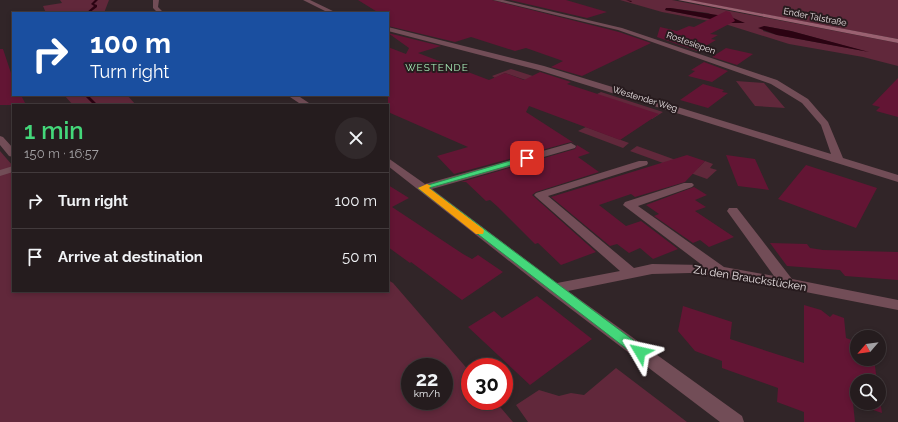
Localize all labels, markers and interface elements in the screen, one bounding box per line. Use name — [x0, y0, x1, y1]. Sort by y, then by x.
street label: Ender Talstraße — [783, 6, 848, 28]
text: 100 m — [90, 27, 171, 60]
icon: right — [24, 28, 76, 80]
street label: Rostesiepen — [665, 30, 717, 56]
text: Turn right — [90, 61, 169, 82]
district label: WESTENDE — [405, 62, 469, 73]
street label: Westender Weg — [611, 84, 679, 114]
text: 1 min — [24, 116, 84, 145]
button: close — [335, 117, 377, 159]
pin — [510, 141, 544, 175]
text: 150 m · 16:57 — [24, 146, 99, 161]
icon: arrive — [516, 147, 538, 169]
icon: right — [24, 190, 46, 212]
text: Turn right — [58, 192, 128, 210]
text: 100 m — [335, 192, 377, 210]
icon: arrive — [24, 246, 46, 268]
text: Arrive at destination — [58, 248, 203, 266]
text: 50 m — [342, 248, 377, 266]
street label: Zu den Brauckstücken — [693, 263, 807, 294]
north arrow — [850, 330, 886, 366]
map controls — [850, 330, 886, 410]
position arrow — [619, 331, 661, 373]
speed limit sign: 30 — [461, 358, 513, 410]
text: 22 — [416, 367, 438, 391]
button: search — [850, 374, 886, 410]
text: km/h — [414, 388, 440, 399]

